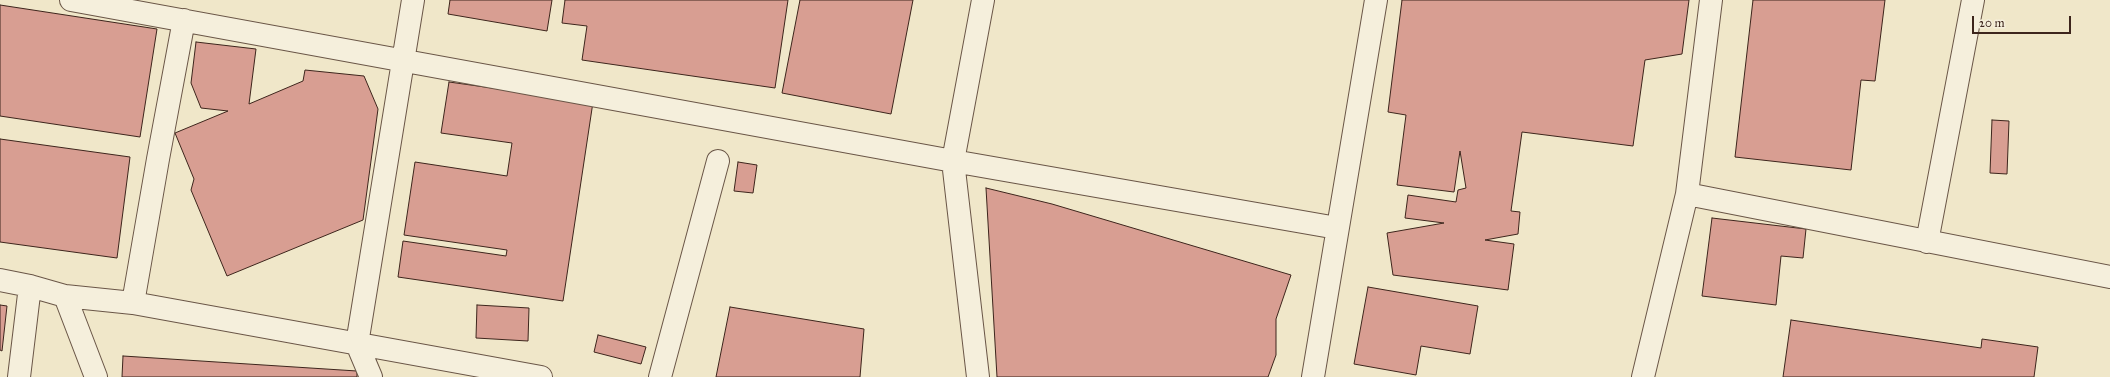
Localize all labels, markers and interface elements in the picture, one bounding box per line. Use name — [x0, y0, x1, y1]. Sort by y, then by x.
scale bar — [1974, 8, 2073, 34]
text: 20 m — [1979, 16, 2005, 30]

